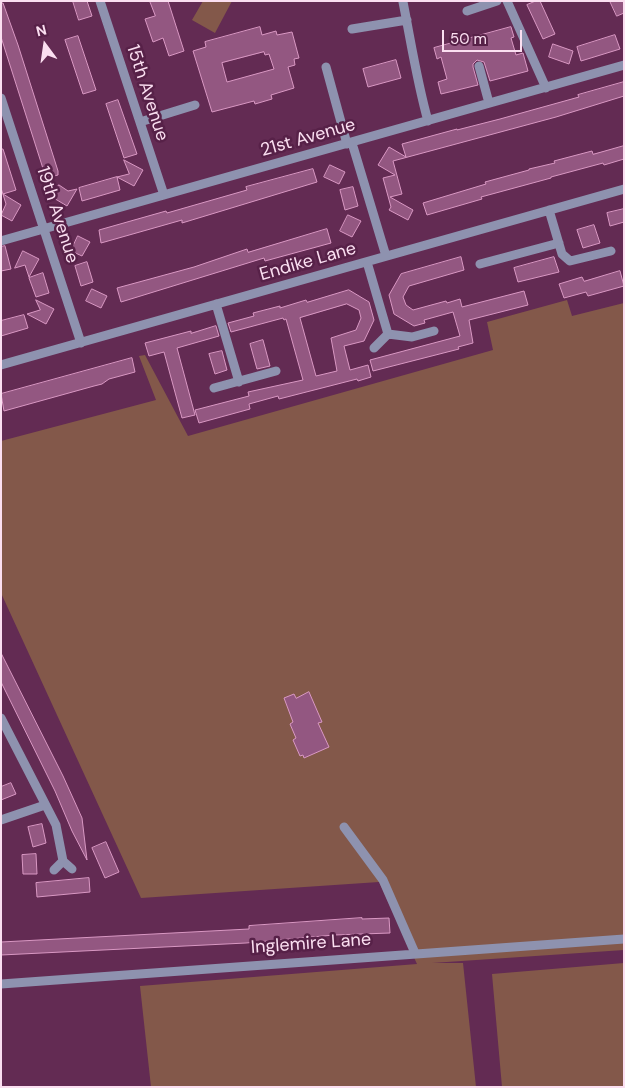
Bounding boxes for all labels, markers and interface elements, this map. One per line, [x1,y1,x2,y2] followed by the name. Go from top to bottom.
[20,20,70,70] north arrow
[34,20,49,40] text: N
[445,20,525,52] scale bar
[450,29,487,49] text: 50 m
[121,42,173,144] street label: 15th Avenue
[258,114,358,162] street label: 21st Avenue
[31,164,83,266] street label: 19th Avenue
[257,238,359,286] street label: Endike Lane
[250,929,372,959] street label: Inglemire Lane

